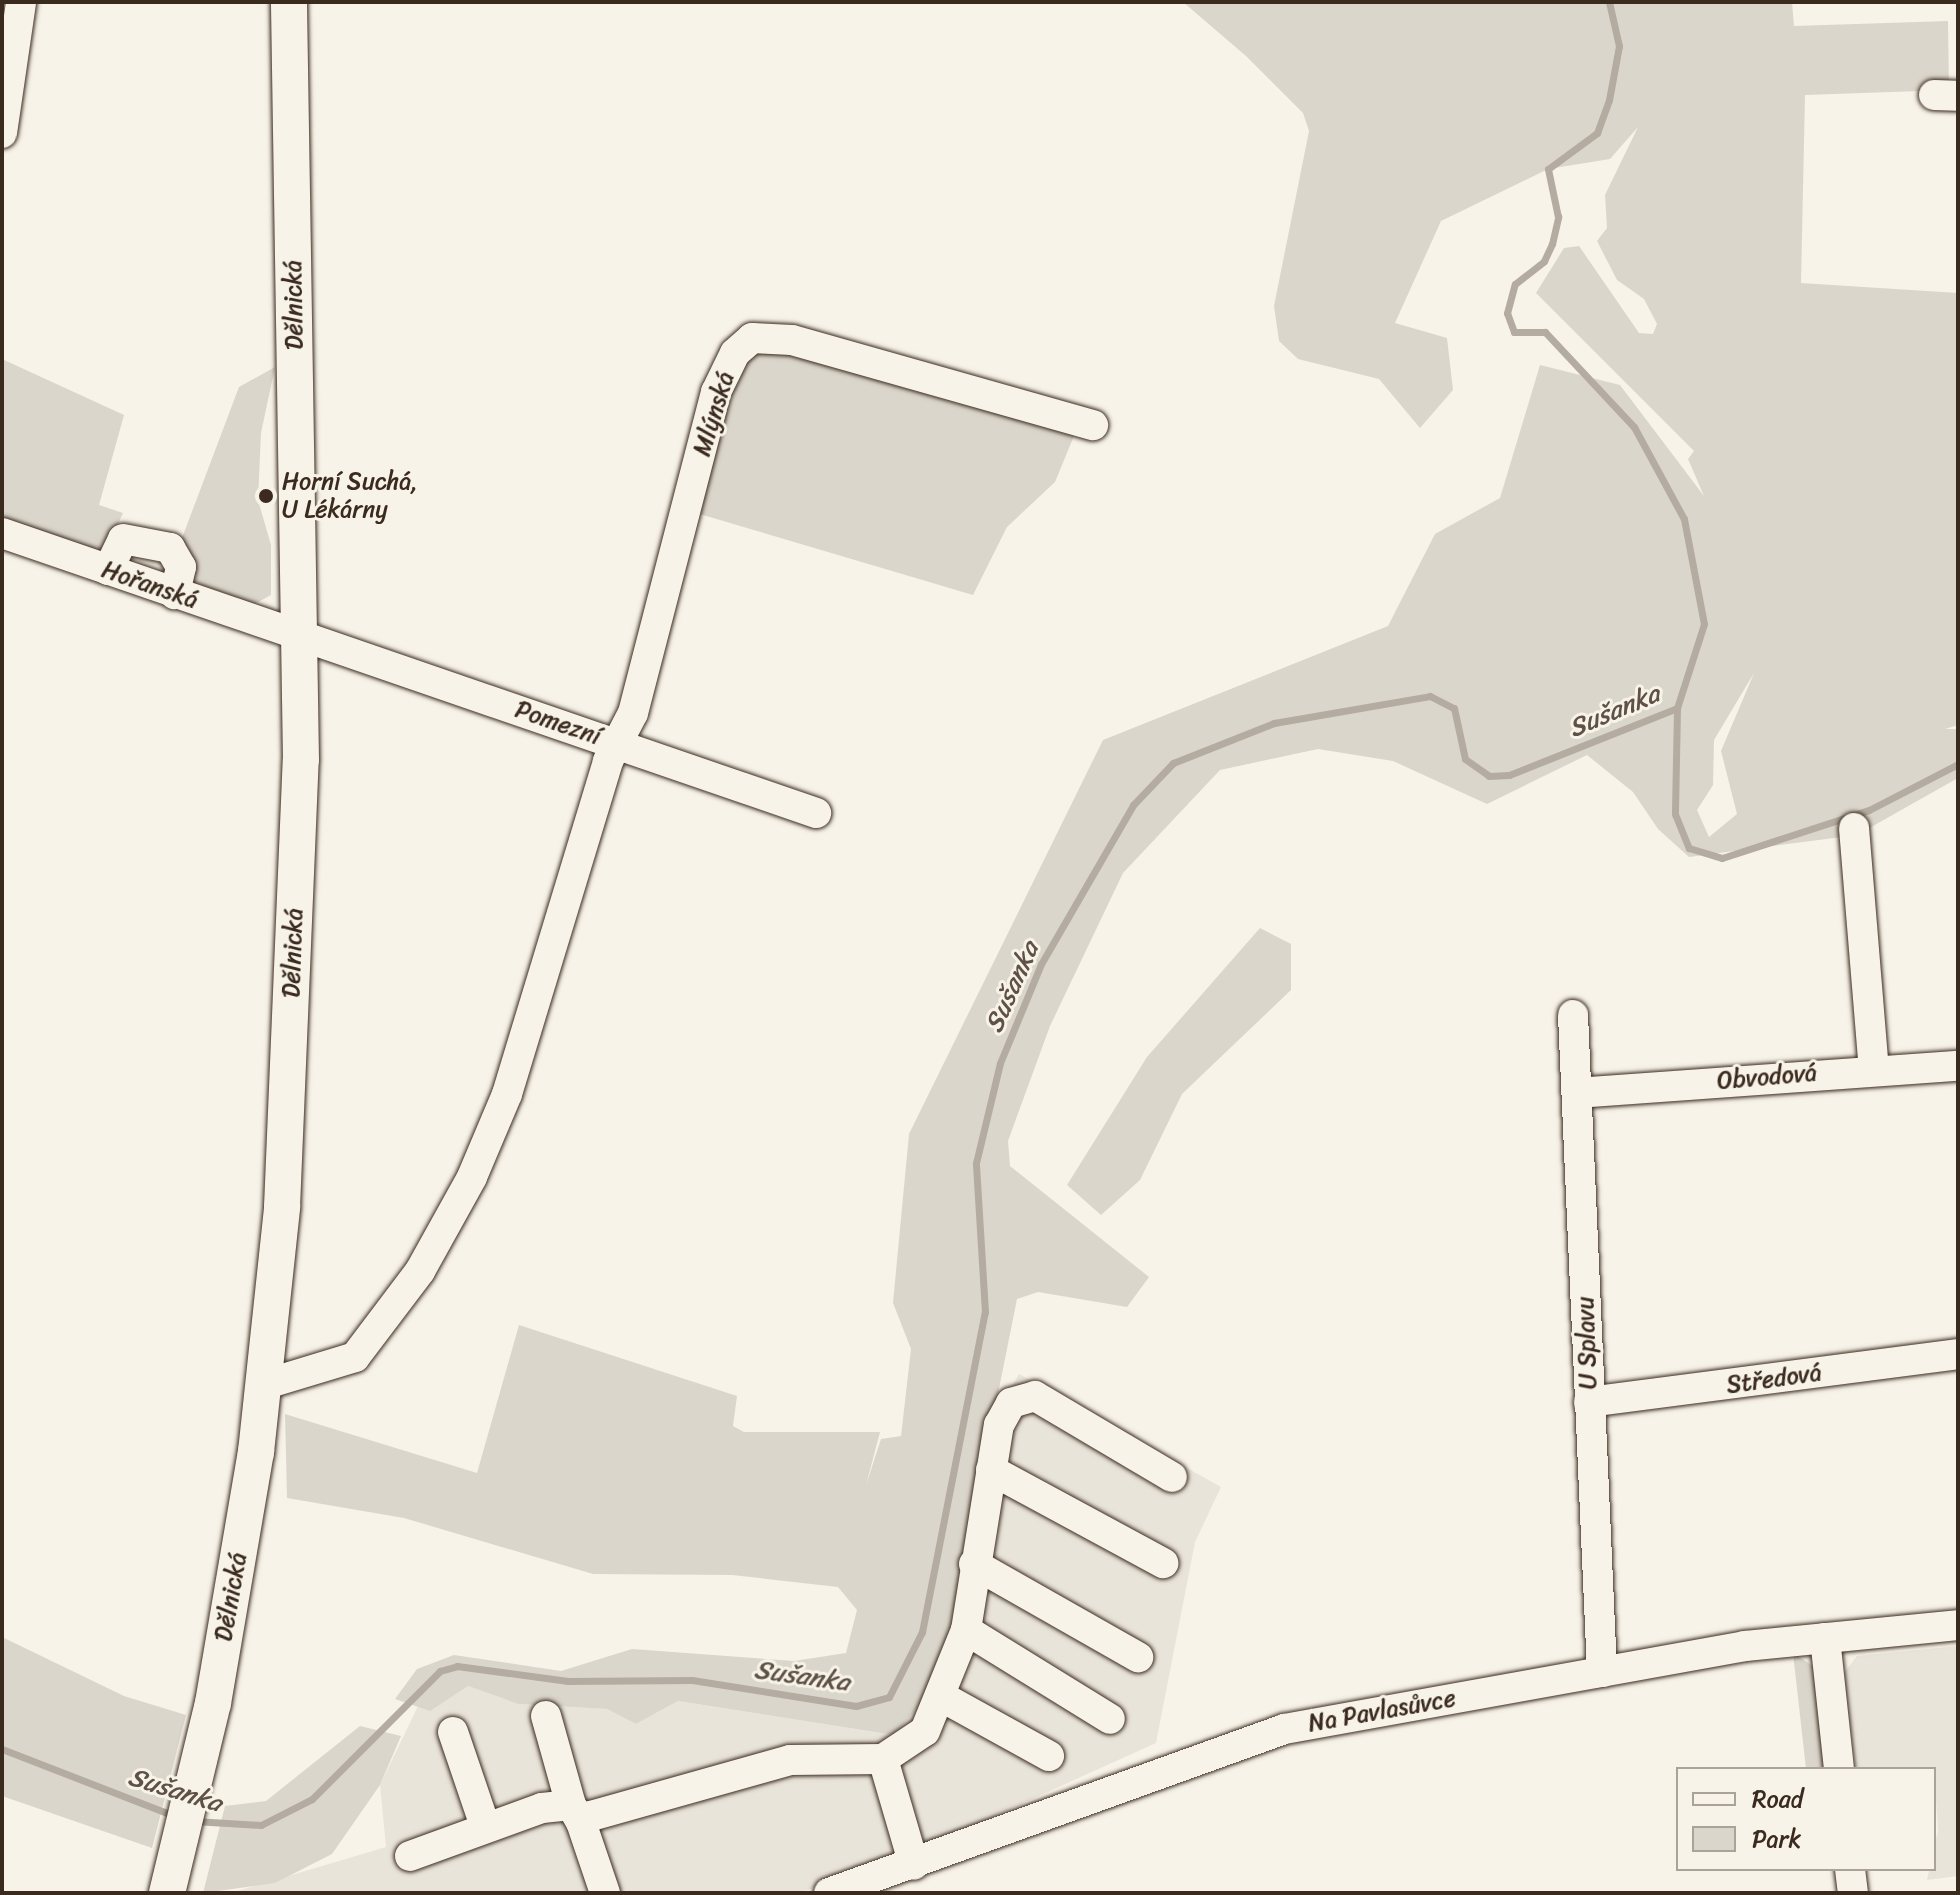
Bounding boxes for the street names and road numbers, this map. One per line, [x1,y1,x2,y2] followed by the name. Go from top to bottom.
[279,260,309,350] street label: Dělnická
[688,368,740,460] street label: Mlýnská
[98,555,202,615] street label: Hořanská
[511,695,605,751] street label: Pomezní
[277,908,309,998] street label: Dělnická
[1716,1058,1818,1096] street label: Obvodová
[1571,1296,1603,1390] street label: U Splavu
[1725,1358,1823,1400] street label: Středová
[209,1550,253,1644] street label: Dělnická
[1306,1684,1458,1738] street label: Na Pavlasůvce

